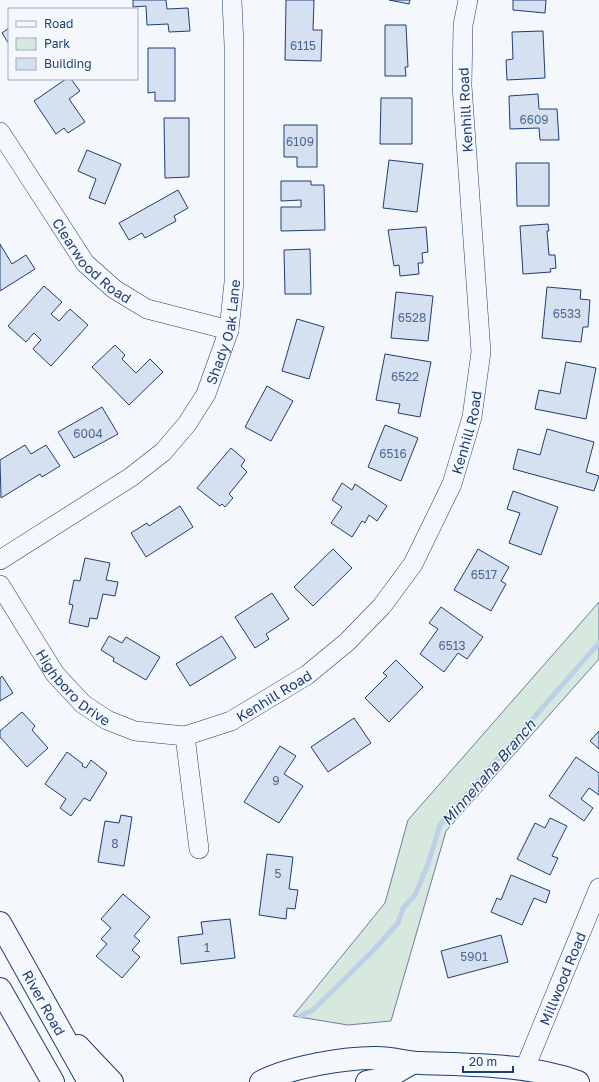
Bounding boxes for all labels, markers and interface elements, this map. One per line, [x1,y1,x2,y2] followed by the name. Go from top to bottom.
[8,8,138,80] legend
[44,16,73,31] text: Road
[44,36,70,51] text: Park
[290,38,316,53] house number: 6115
[44,56,92,71] text: Building
[454,67,476,153] street label: Kenhill Road
[519,112,549,127] house number: 6609
[286,134,314,149] house number: 6109
[49,215,135,306] street label: Clearwood Road
[202,278,243,387] street label: Shady Oak Lane
[553,306,581,321] house number: 6533
[398,310,426,325] house number: 6528
[391,369,419,384] house number: 6522
[447,390,484,476] street label: Kenhill Road
[73,426,103,441] house number: 6004
[379,446,407,461] house number: 6516
[471,567,497,582] house number: 6517
[438,638,466,653] house number: 6513
[33,646,114,729] street label: Highboro Drive
[233,666,314,725] street label: Kenhill Road
[437,715,539,828] water label: Minnehaha Branch
[272,773,280,788] house number: 9
[111,836,119,851] house number: 8
[275,866,282,881] house number: 5
[535,929,589,1027] street label: Millwood Road
[204,940,210,955] house number: 1
[460,949,488,964] house number: 5901
[19,967,70,1038] street label: River Road
[463,1048,513,1074] scale bar
[469,1054,497,1069] text: 20 m

